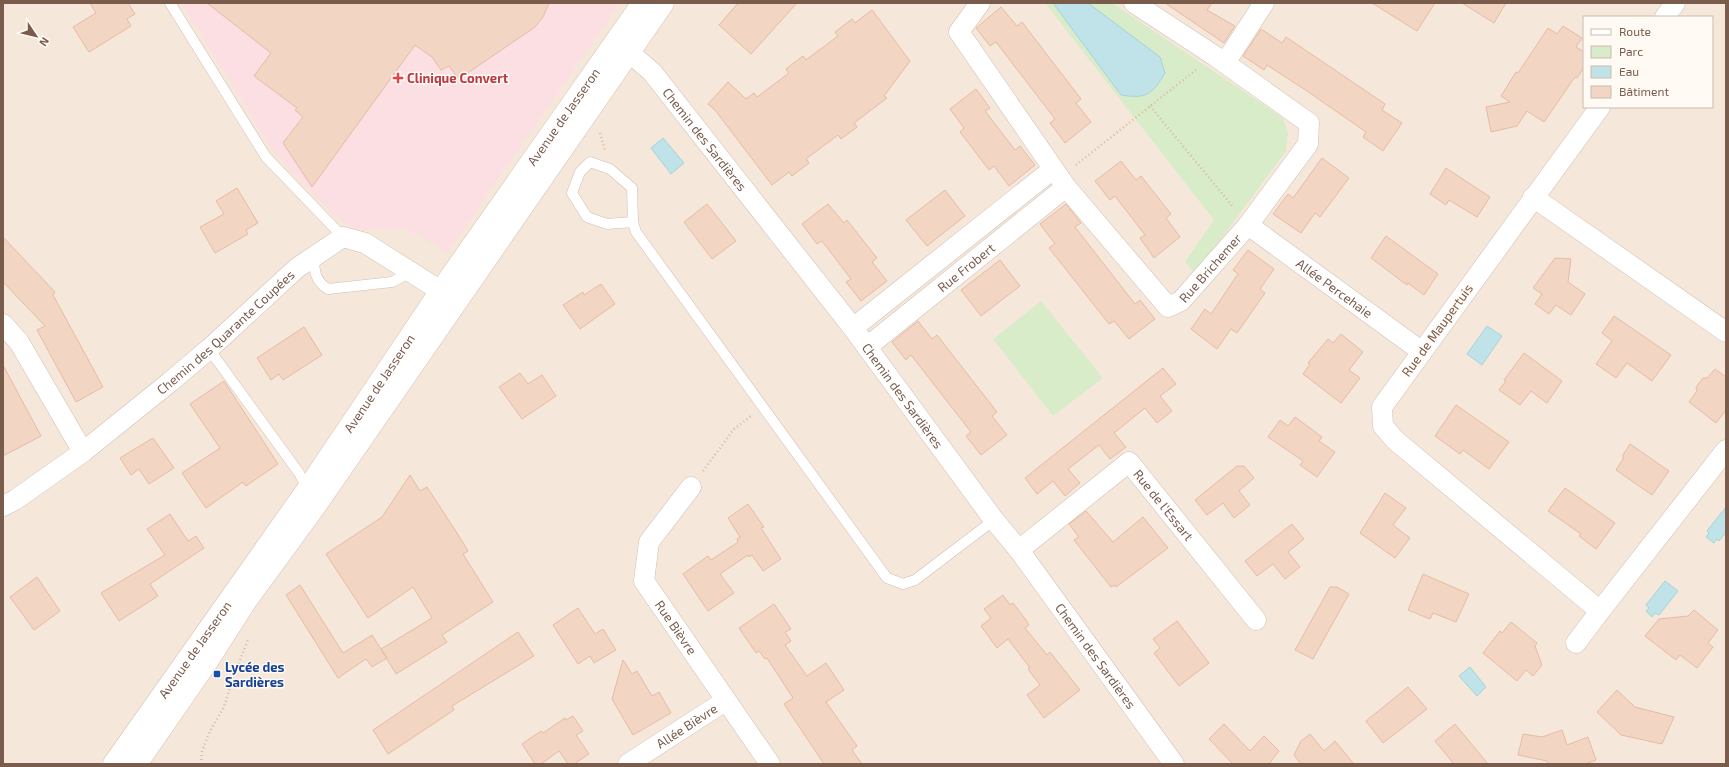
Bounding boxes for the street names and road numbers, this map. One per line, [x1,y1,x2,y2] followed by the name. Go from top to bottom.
[524,65,603,168] street label: Avenue de Jasseron
[659,84,750,194] street label: Chemin des Sardières
[1176,230,1245,306] street label: Rue Brichemer
[934,239,998,295] street label: Rue Frobert
[1293,255,1376,321] street label: Allée Percehaie
[153,266,298,398] street label: Chemin des Quarante Coupées
[1398,281,1476,379] street label: Rue de Maupertuis
[340,331,418,436] street label: Avenue de Jasseron
[859,340,947,452] street label: Chemin des Sardières
[1130,466,1197,544] street label: Rue de l'Essart
[652,597,700,658] street label: Rue Bièvre
[155,598,234,701] street label: Avenue de Jasseron
[1052,600,1139,712] street label: Chemin des Sardières
[653,700,720,752] street label: Allée Bièvre

